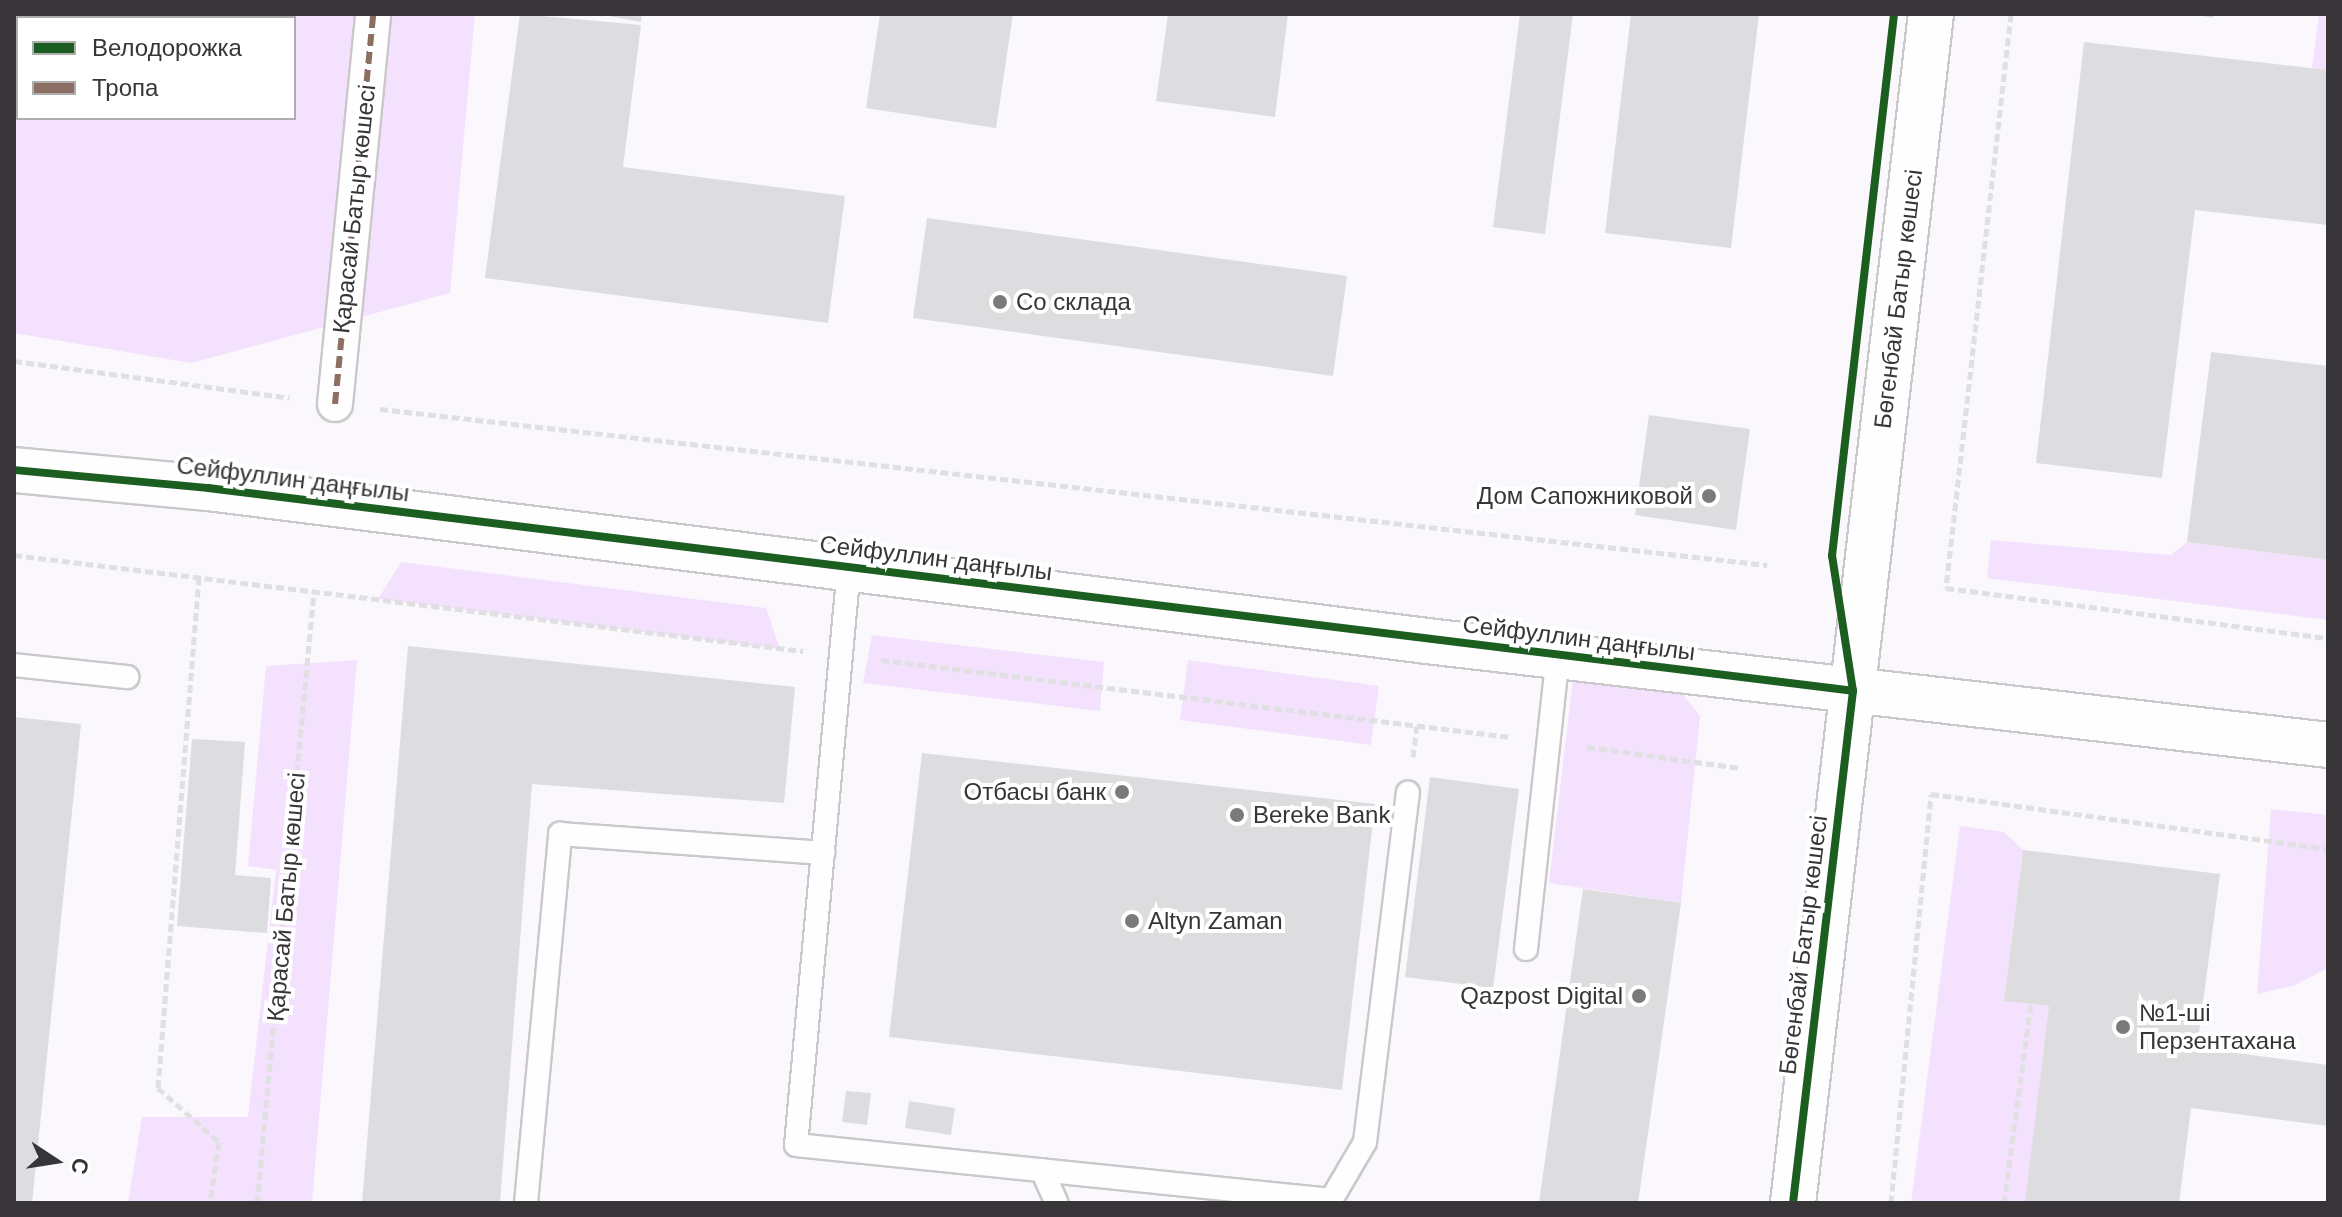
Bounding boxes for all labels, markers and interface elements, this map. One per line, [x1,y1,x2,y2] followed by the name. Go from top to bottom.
[16,16,296,120] legend
[92,34,242,61] text: Велодорожка
[92,74,158,101] text: Тропа
[327,83,381,335] street label: Қарасай Батыр көшесі
[1868,168,1928,430] street label: Бөгенбай Батыр көшесі
[1016,288,1131,316] place label: Со склада
[991,293,1009,311] marker: Со склада
[175,450,411,508] street label: Сейфуллин даңғылы
[1477,482,1693,510] place label: Дом Сапожниковой
[1700,487,1718,505] marker: Дом Сапожниковой
[818,529,1054,587] street label: Сейфуллин даңғылы
[1461,609,1697,667] street label: Сейфуллин даңғылы
[261,771,311,1023] street label: Қарасай Батыр көшесі
[964,778,1106,806] place label: Отбасы банк
[1113,783,1131,801] marker: Отбасы банк
[1253,801,1390,829] place label: Bereke Bank
[1228,806,1246,824] marker: Bereke Bank
[1773,814,1833,1076] street label: Бөгенбай Батыр көшесі
[1148,907,1283,935] place label: Altyn Zaman
[1123,912,1141,930] marker: Altyn Zaman
[1460,982,1623,1010] place label: Qazpost Digital
[1630,987,1648,1005] marker: Qazpost Digital
[2139,999,2296,1055] place label: №1-ші Перзентахана
[2114,1018,2132,1036] marker: №1-ші Перзентахана
[16,1121,96,1201] north arrow
[66,1156,94,1176] text: С

